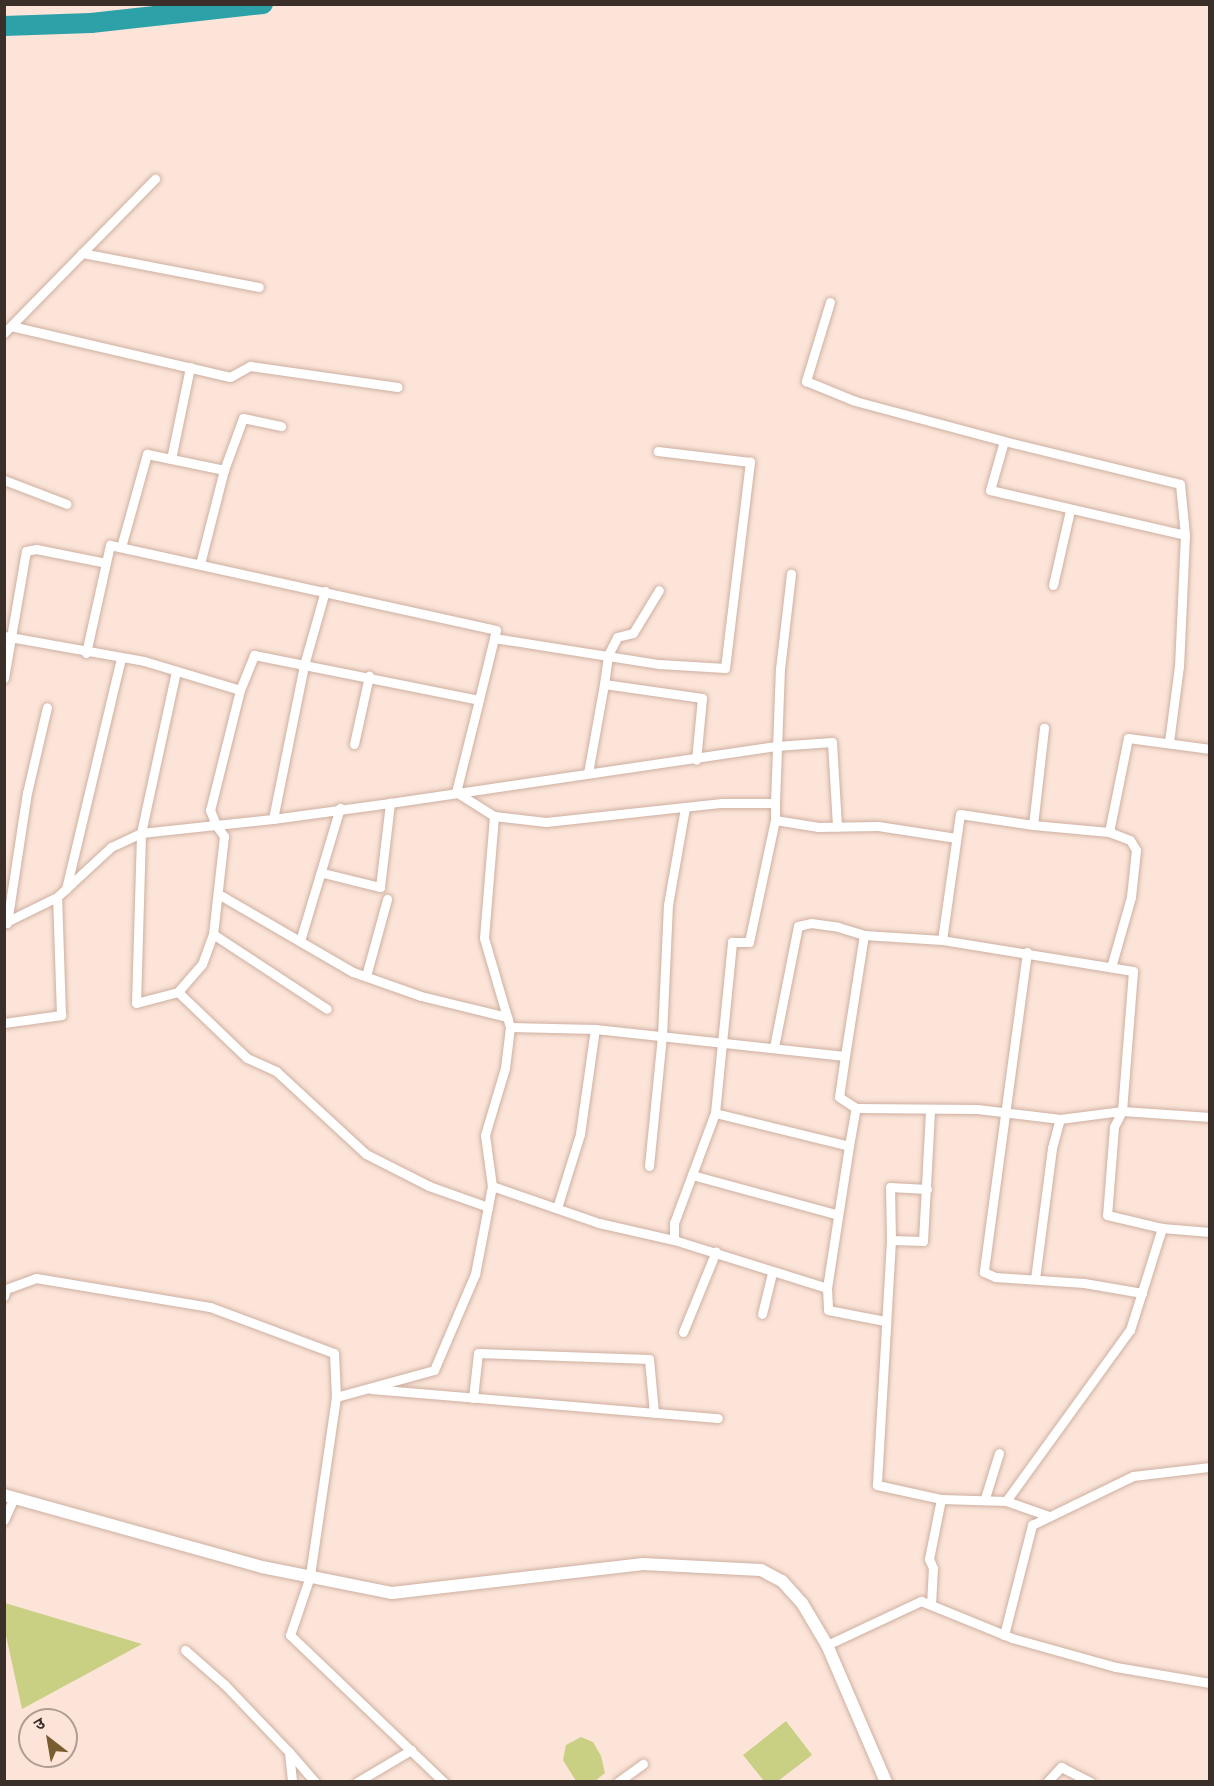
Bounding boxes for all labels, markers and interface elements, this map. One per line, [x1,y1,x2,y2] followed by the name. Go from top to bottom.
[18,1708,78,1768] north arrow
[31,1713,48,1734] text: उ

